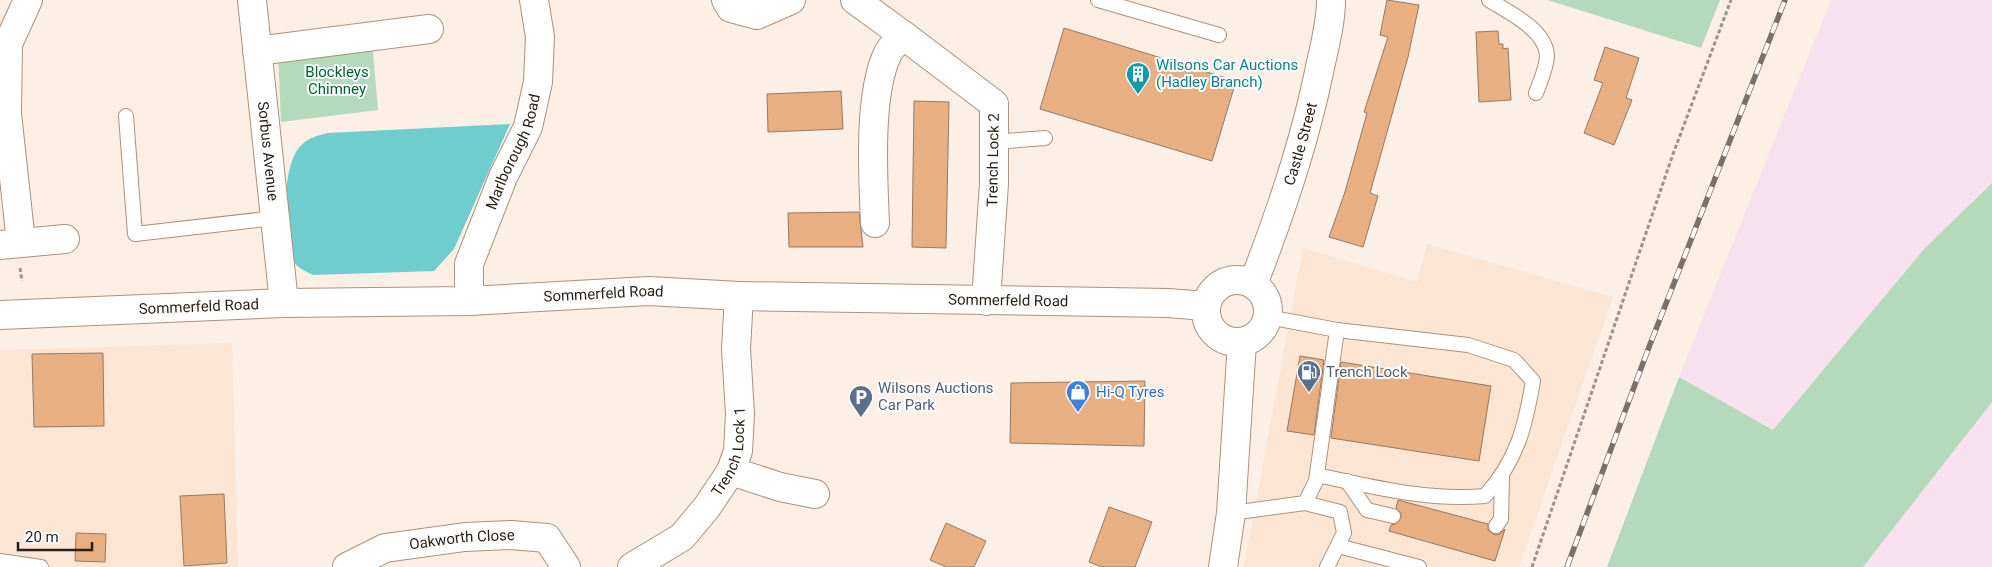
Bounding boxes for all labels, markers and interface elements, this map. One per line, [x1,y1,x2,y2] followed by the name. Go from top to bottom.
[1156,56,1298,91] place label: Wilsons Car Auctions (Hadley Branch)
[1125,61,1151,95] building icon: Wilsons Car Auctions (Hadley Branch)
[305,63,369,98] park label: Blockleys Chimney
[482,92,544,212] street label: Marlborough Road
[254,101,282,202] street label: Sorbus Avenue
[1280,101,1321,188] street label: Castle Street
[983,113,1003,207] street label: Trench Lock 2
[543,282,664,306] street label: Sommerfeld Road
[948,290,1069,310] street label: Sommerfeld Road
[138,295,259,318] street label: Sommerfeld Road
[1296,359,1322,393] fuel station icon: Trench Lock
[1326,363,1408,381] place label: Trench Lock
[878,379,994,414] place label: Wilsons Auctions Car Park
[1065,379,1091,413] shop icon: Hi-Q Tyres
[1096,383,1164,401] place label: Hi-Q Tyres
[848,384,874,418] parking icon: Wilsons Auctions Car Park
[708,406,749,500] street label: Trench Lock 1
[18,520,91,552] scale bar
[408,526,515,554] street label: Oakworth Close
[25,528,59,546] text: 20 m

